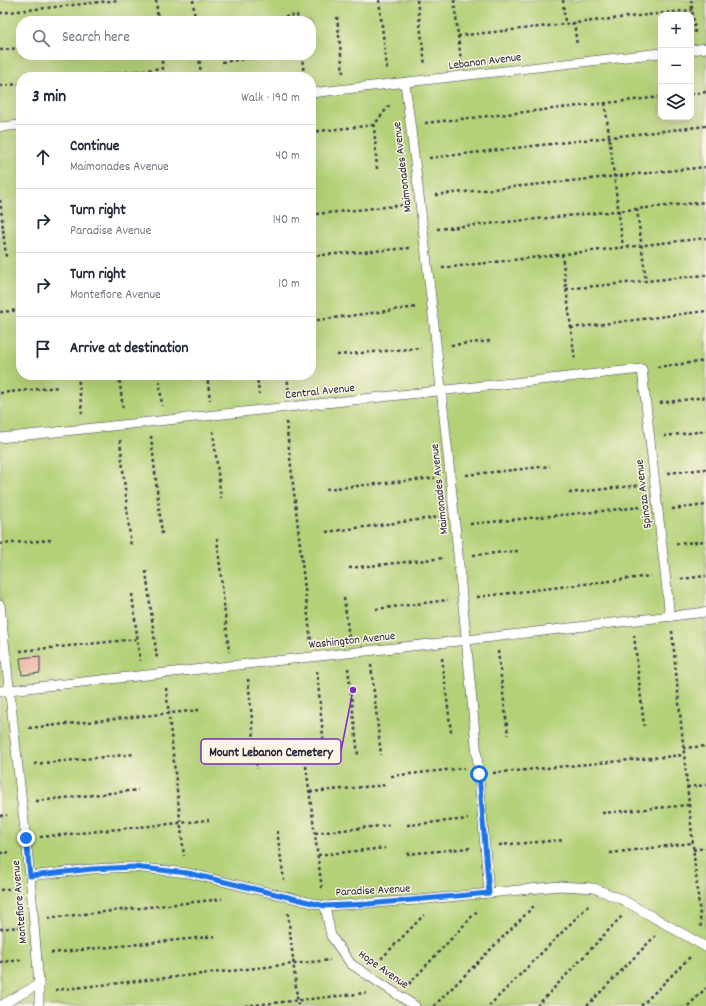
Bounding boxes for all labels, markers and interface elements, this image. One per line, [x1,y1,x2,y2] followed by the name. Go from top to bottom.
[658,12,694,120] map controls
[658,12,694,48] button: +
[16,16,316,60] search box
[30,27,52,49] icon: search
[62,27,130,49] text: Search here
[658,48,694,84] button: −
[448,49,522,75] street label: Lebanon Avenue
[658,84,694,120] button: layers
[32,86,66,110] text: 3 min
[241,89,300,108] text: Walk · 190 m
[389,121,417,213] street label: Maimonades Avenue
[70,136,119,158] text: Continue
[32,146,54,168] icon: ahead
[276,147,300,166] text: 40 m
[70,158,169,177] text: Maimonades Avenue
[70,200,126,222] text: Turn right
[32,210,54,232] icon: right
[273,211,300,230] text: 140 m
[70,222,151,241] text: Paradise Avenue
[70,264,126,286] text: Turn right
[32,274,54,296] icon: right
[278,275,300,294] text: 10 m
[70,286,161,305] text: Montefiore Avenue
[32,338,54,360] icon: arrive
[70,338,188,360] text: Arrive at destination
[284,380,356,404] street label: Central Avenue
[427,443,453,535] street label: Maimonades Avenue
[631,458,657,530] street label: Spinoza Avenue
[308,628,396,654] street label: Washington Avenue
[201,739,341,764] callout: Mount Lebanon Cemetery
[209,744,334,763] text: Mount Lebanon Cemetery
[470,765,488,783] route start
[17,829,35,847] route end
[8,860,32,944] street label: Montefiore Avenue
[335,881,411,901] street label: Paradise Avenue
[354,946,412,994] street label: Hope Avenue

